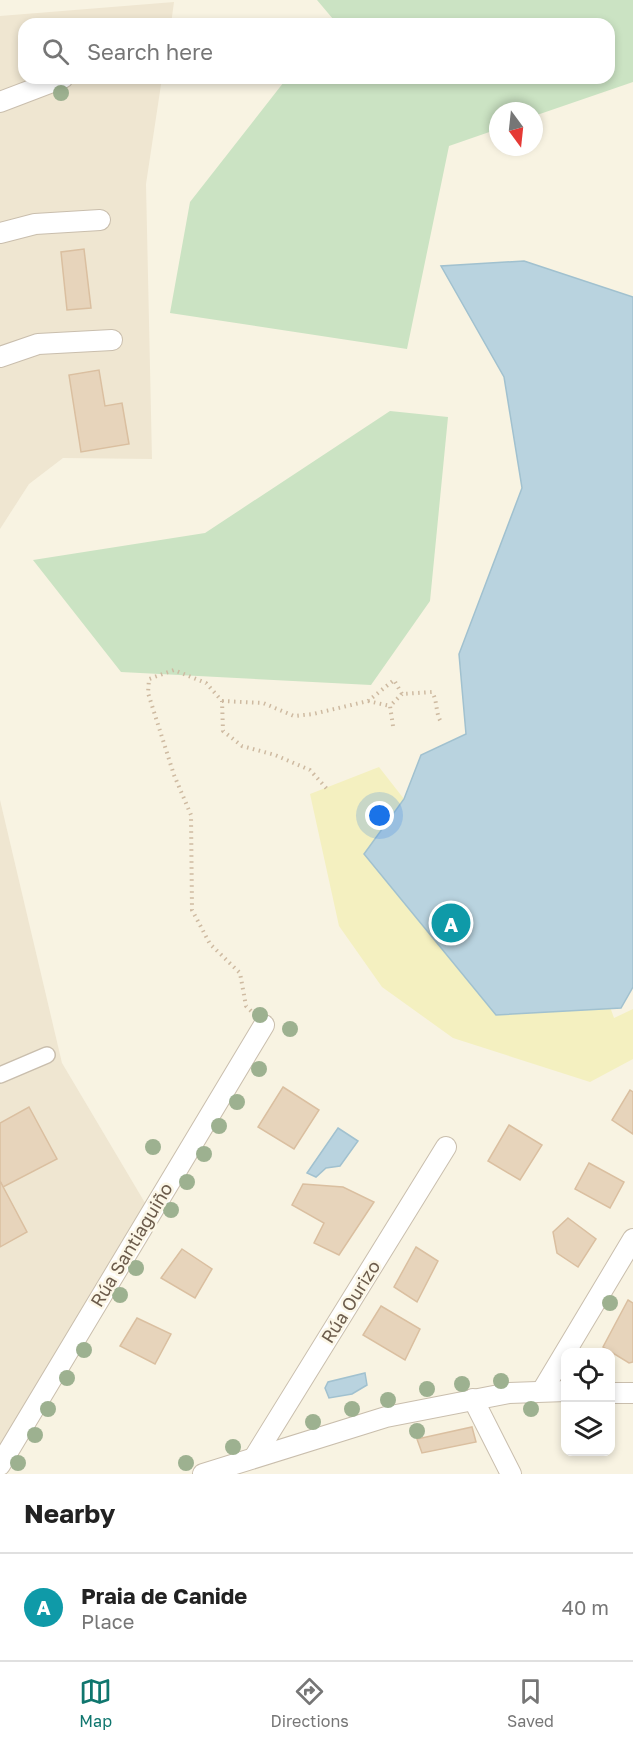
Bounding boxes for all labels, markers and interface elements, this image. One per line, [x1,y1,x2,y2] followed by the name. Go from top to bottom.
[18,18,615,84] search box
[39,35,72,68] icon: search
[87,38,213,65] text: Search here
[489,102,543,156] north arrow
[365,801,394,830] your location
[432,900,470,946] pin: A
[85,1178,177,1311] street label: Rúa Santiaguiño
[316,1256,384,1347] street label: Rúa Ourizo
[561,1348,615,1456] map controls
[561,1348,615,1402] button: locate
[561,1402,615,1456] button: layers
[24,1498,115,1529] text: Nearby
[81,1582,247,1609] text: Praia de Canide
[36,1595,51,1619] text: A
[562,1595,609,1619] text: 40 m
[81,1609,134,1633] text: Place
[79,1675,112,1731] tab: Map
[271,1675,349,1731] tab: Directions
[507,1675,554,1731] tab: Saved

